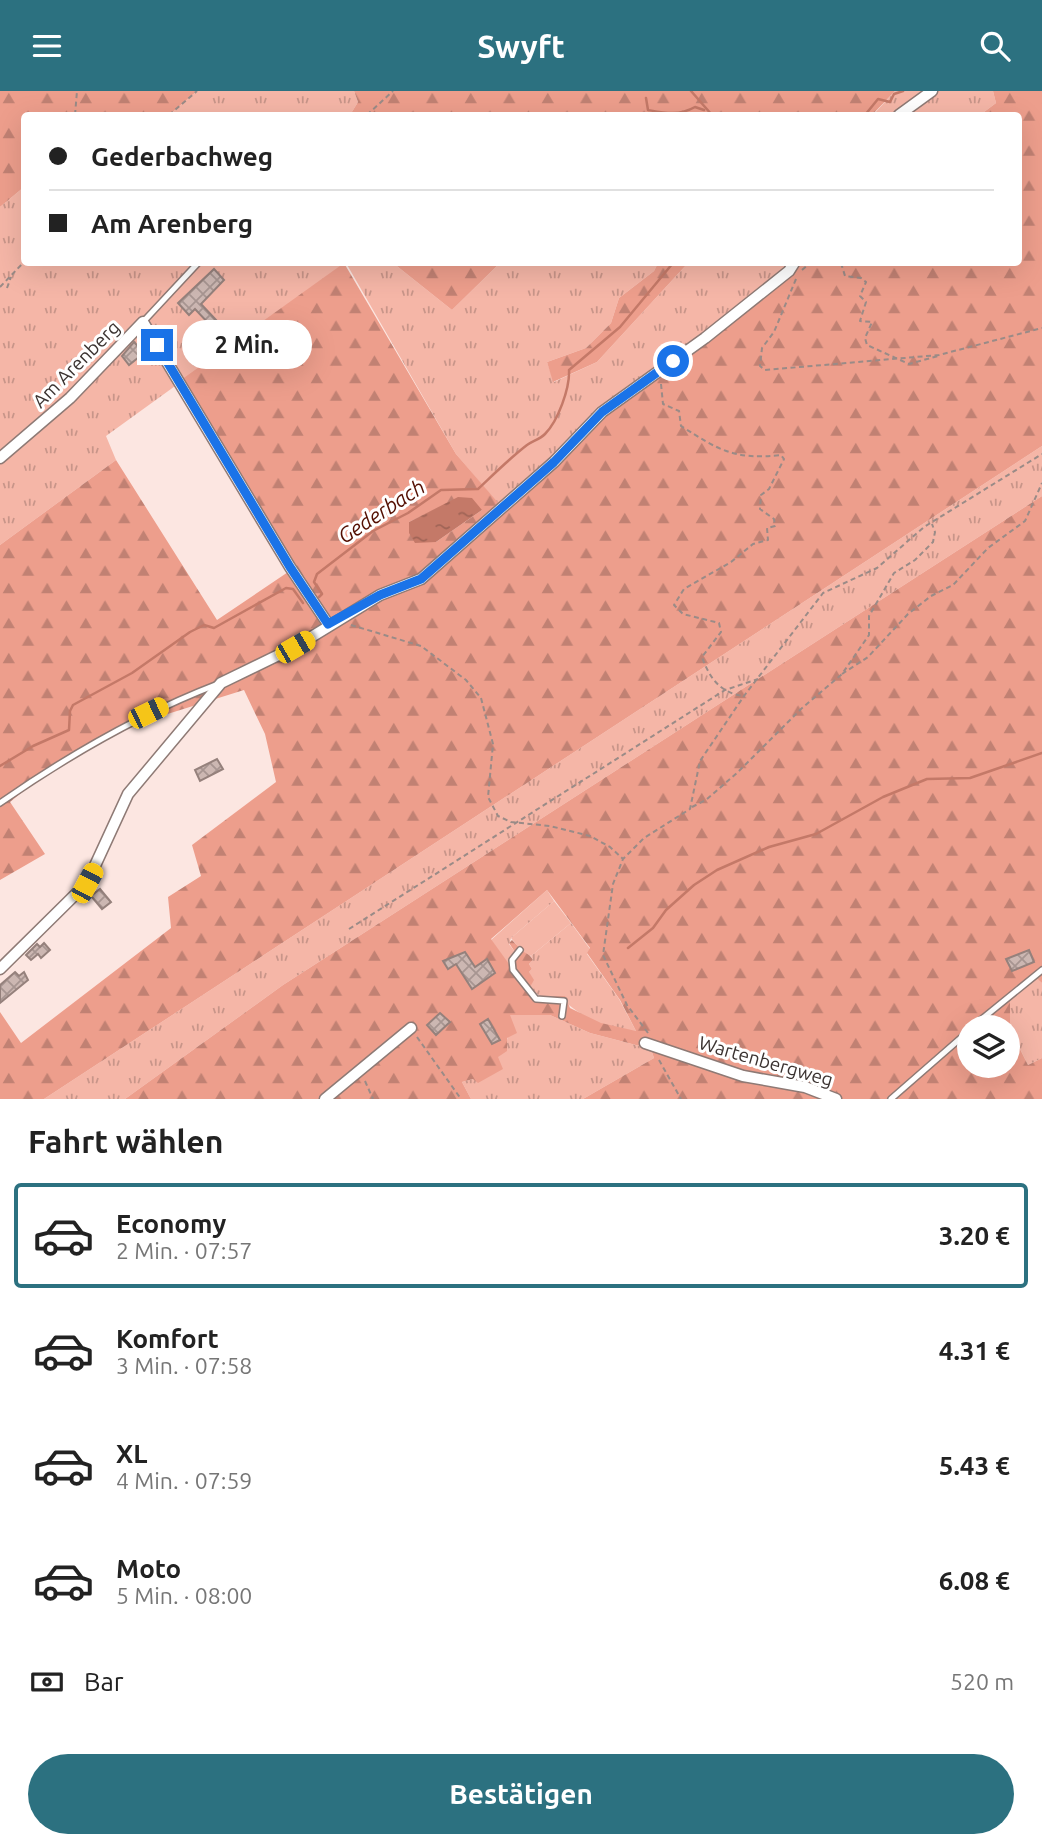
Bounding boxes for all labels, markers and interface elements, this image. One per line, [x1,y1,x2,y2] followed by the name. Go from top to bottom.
[28,27,66,65] icon: menu
[976,27,1014,65] icon: search
[477,28,565,64] text: Swyft
[91,142,273,171] text: Gederbachweg
[91,209,253,238] text: Am Arenberg
[28,316,124,412] street label: Am Arenberg
[182,321,311,369] callout: 2 Min.
[141,329,173,361] route end
[215,332,279,357] text: 2 Min.
[657,345,689,377] route start
[333,474,429,548] water label: Gederbach
[272,627,319,667] car
[125,694,172,732] car
[68,860,107,906] car
[957,1015,1020,1078] map controls
[957,1015,1020,1078] button: layers
[696,1031,836,1091] street label: Wartenbergweg
[28,1123,223,1159] text: Fahrt wählen
[32,1204,95,1267] icon: car
[116,1209,226,1238] text: Economy
[939,1221,1010,1250] text: 3.20 €
[116,1238,252,1263] text: 2 Min. · 07:57
[32,1319,95,1382] icon: car
[116,1324,219,1353] text: Komfort
[939,1336,1010,1365] text: 4.31 €
[116,1353,252,1378] text: 3 Min. · 07:58
[32,1434,95,1497] icon: car
[116,1439,147,1468] text: XL
[939,1451,1010,1480] text: 5.43 €
[116,1468,252,1493] text: 4 Min. · 07:59
[32,1549,95,1612] icon: car
[116,1554,181,1583] text: Moto
[939,1566,1010,1595] text: 6.08 €
[116,1583,252,1608] text: 5 Min. · 08:00
[28,1663,66,1701] icon: cash
[84,1667,124,1696] text: Bar
[950,1669,1014,1694] text: 520 m
[28,1754,1014,1834] button: Bestätigen

